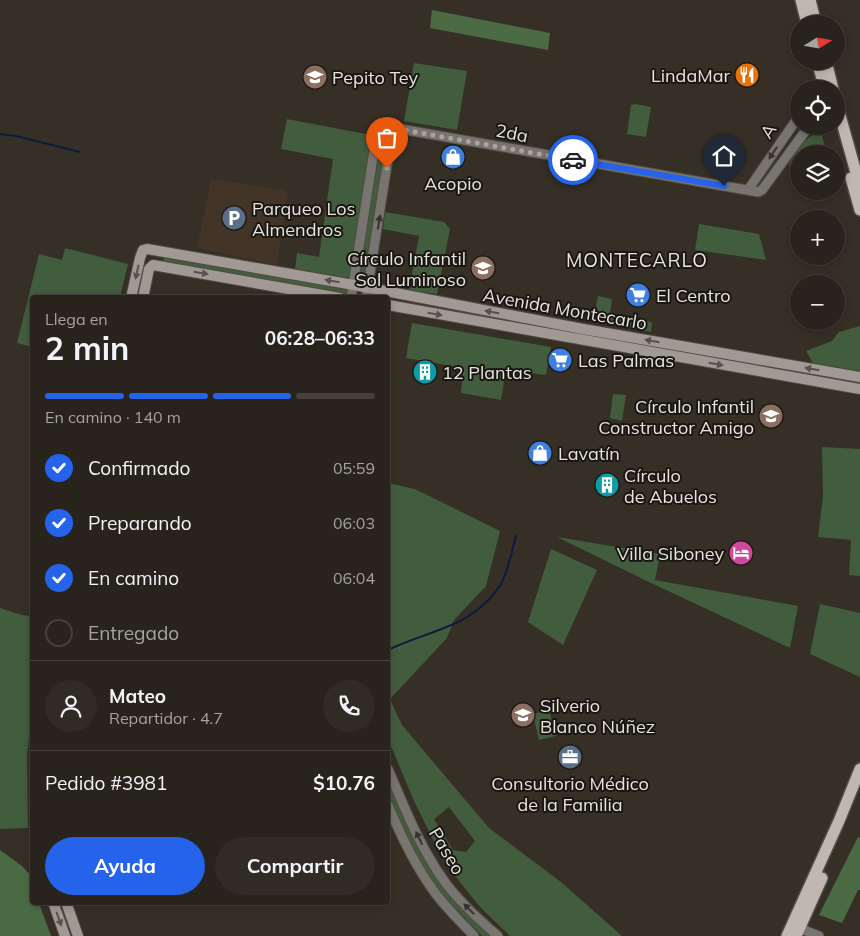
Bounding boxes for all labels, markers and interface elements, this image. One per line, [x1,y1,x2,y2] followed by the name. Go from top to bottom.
[790,15,845,70] north arrow
[790,15,845,330] map controls
[734,62,760,88] restaurant icon: LindaMar
[302,64,328,90] school or university icon: Pepito Tey
[651,64,730,87] place label: LindaMar
[332,66,419,89] place label: Pepito Tey
[790,80,845,135] button: locate
[366,117,408,168] pin
[494,119,530,147] street label: 2da
[755,119,781,143] street label: A
[373,124,401,152] icon: bag
[548,135,598,185] courier
[703,135,745,186] pin
[710,142,738,170] icon: home
[440,144,466,170] shop icon: Acopio
[790,145,845,200] button: layers
[559,146,587,174] icon: car
[768,146,778,160] one-way arrow
[424,172,482,195] place label: Acopio
[252,197,355,241] place label: Parqueo Los Almendros
[221,205,247,231] parking icon: Parqueo Los Almendros
[790,210,845,265] button: +
[375,214,383,230] one-way arrow
[347,247,466,291] place label: Círculo Infantil Sol Luminoso
[566,248,708,272] district label: MONTECARLO
[470,255,496,281] school or university icon: Círculo Infantil Sol Luminoso
[133,264,141,279] one-way arrow
[193,270,209,278] one-way arrow
[790,275,845,330] button: −
[324,277,340,285] one-way arrow
[625,282,651,308] supermarket icon: El Centro
[481,283,649,335] street label: Avenida Montecarlo
[656,284,731,307] place label: El Centro
[484,308,500,316] one-way arrow
[45,309,108,329] text: Llega en
[428,310,444,318] one-way arrow
[265,326,375,350] text: 06:28–06:33
[45,328,129,368] text: 2 min
[644,337,660,345] one-way arrow
[547,347,573,373] supermarket icon: Las Palmas
[578,349,674,372] place label: Las Palmas
[412,359,438,385] building icon: 12 Plantas
[442,361,532,384] place label: 12 Plantas
[708,361,724,369] one-way arrow
[804,364,820,372] one-way arrow
[598,395,754,439] place label: Círculo Infantil Constructor Amigo
[758,403,784,429] school or university icon: Círculo Infantil Constructor Amigo
[45,407,181,427] text: En camino · 140 m
[527,440,553,466] shop icon: Lavatín
[558,442,620,465] place label: Lavatín
[45,454,73,482] icon: check
[88,456,190,480] text: Confirmado
[333,458,375,478] text: 05:59
[624,464,717,508] place label: Círculo de Abuelos
[594,472,620,498] building icon: Círculo de Abuelos
[45,509,73,537] icon: check
[88,511,192,535] text: Preparando
[333,513,375,533] text: 06:03
[728,540,754,566] hotel icon: Villa Siboney
[617,542,724,565] place label: Villa Siboney
[45,564,73,592] icon: check
[88,566,179,590] text: En camino
[333,568,375,588] text: 06:04
[88,621,179,645] text: Entregado
[45,680,97,732] button: person
[323,680,375,732] button: phone
[109,684,166,708] text: Mateo
[540,694,655,738] place label: Silverio Blanco Núñez
[510,702,536,728] school or university icon: Silverio Blanco Núñez
[109,708,223,728] text: Repartidor · 4.7
[557,744,583,770] office icon: Consultorio Médico de la Familia
[45,771,167,795] text: Pedido #3981
[313,771,375,795] text: $10.76
[491,772,649,816] place label: Consultorio Médico de la Familia
[424,823,470,879] street label: Paseo
[415,831,423,845] one-way arrow
[45,837,205,895] button: Ayuda
[215,837,375,895] button: Compartir
[463,903,475,915] one-way arrow
[55,912,63,927] one-way arrow

